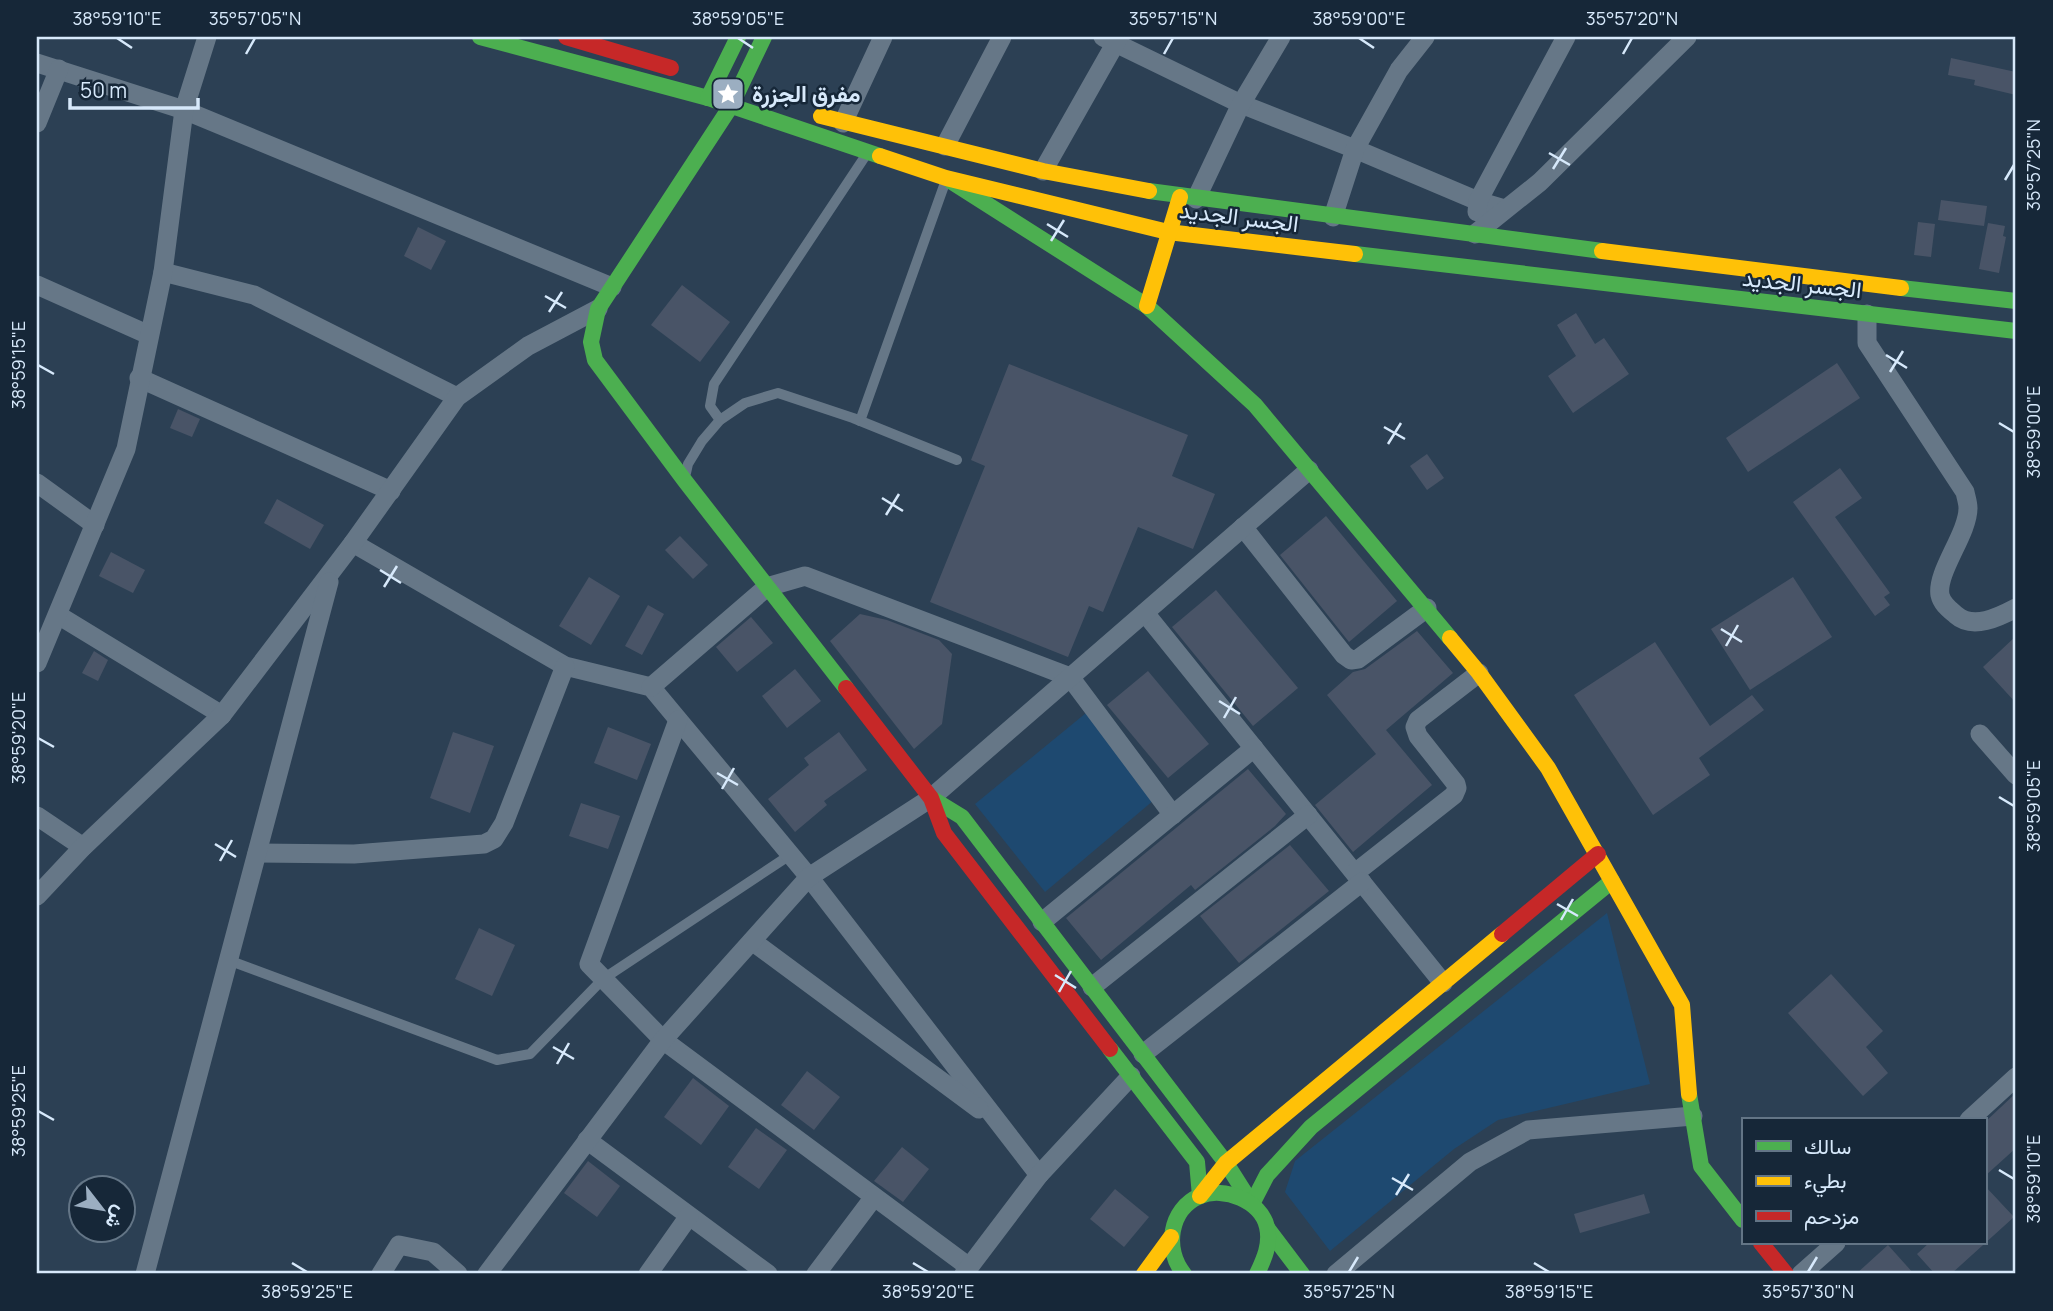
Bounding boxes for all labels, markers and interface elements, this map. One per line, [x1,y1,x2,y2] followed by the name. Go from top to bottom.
[72,6,162,30] text: 38°59'10"E
[209,6,301,30] text: 35°57'05"N
[692,6,784,30] text: 38°59'05"E
[1129,6,1217,30] text: 35°57'15"N
[1312,6,1406,30] text: 38°59'00"E
[1586,6,1678,30] text: 35°57'20"N
[70,66,198,110] scale bar
[709,75,747,113] place icon: مفرق الجزرة
[80,76,127,104] text: 50 m
[752,77,860,109] place label: مفرق الجزرة
[2021,119,2045,211] text: 35°57'25"N
[1178,193,1301,239] street label: الجسر الجديد
[1741,261,1863,305] street label: الجسر الجديد
[6,321,30,409] text: 38°59'15"E
[2021,385,2045,479] text: 38°59'00"E
[6,692,30,784] text: 38°59'20"E
[2021,760,2045,852] text: 38°59'05"E
[6,1065,30,1157] text: 38°59'25"E
[1742,1118,1986,1244] legend
[1804,1132,1851,1160] text: سالك
[2021,1134,2045,1224] text: 38°59'10"E
[1804,1166,1847,1198] text: بطيء
[66,1174,136,1244] north arrow
[99,1201,134,1234] text: ش
[1804,1202,1859,1231] text: مزدحم
[261,1279,353,1303] text: 38°59'25"E
[882,1279,974,1303] text: 38°59'20"E
[1303,1279,1395,1303] text: 35°57'25"N
[1505,1279,1593,1303] text: 38°59'15"E
[1762,1279,1854,1303] text: 35°57'30"N

